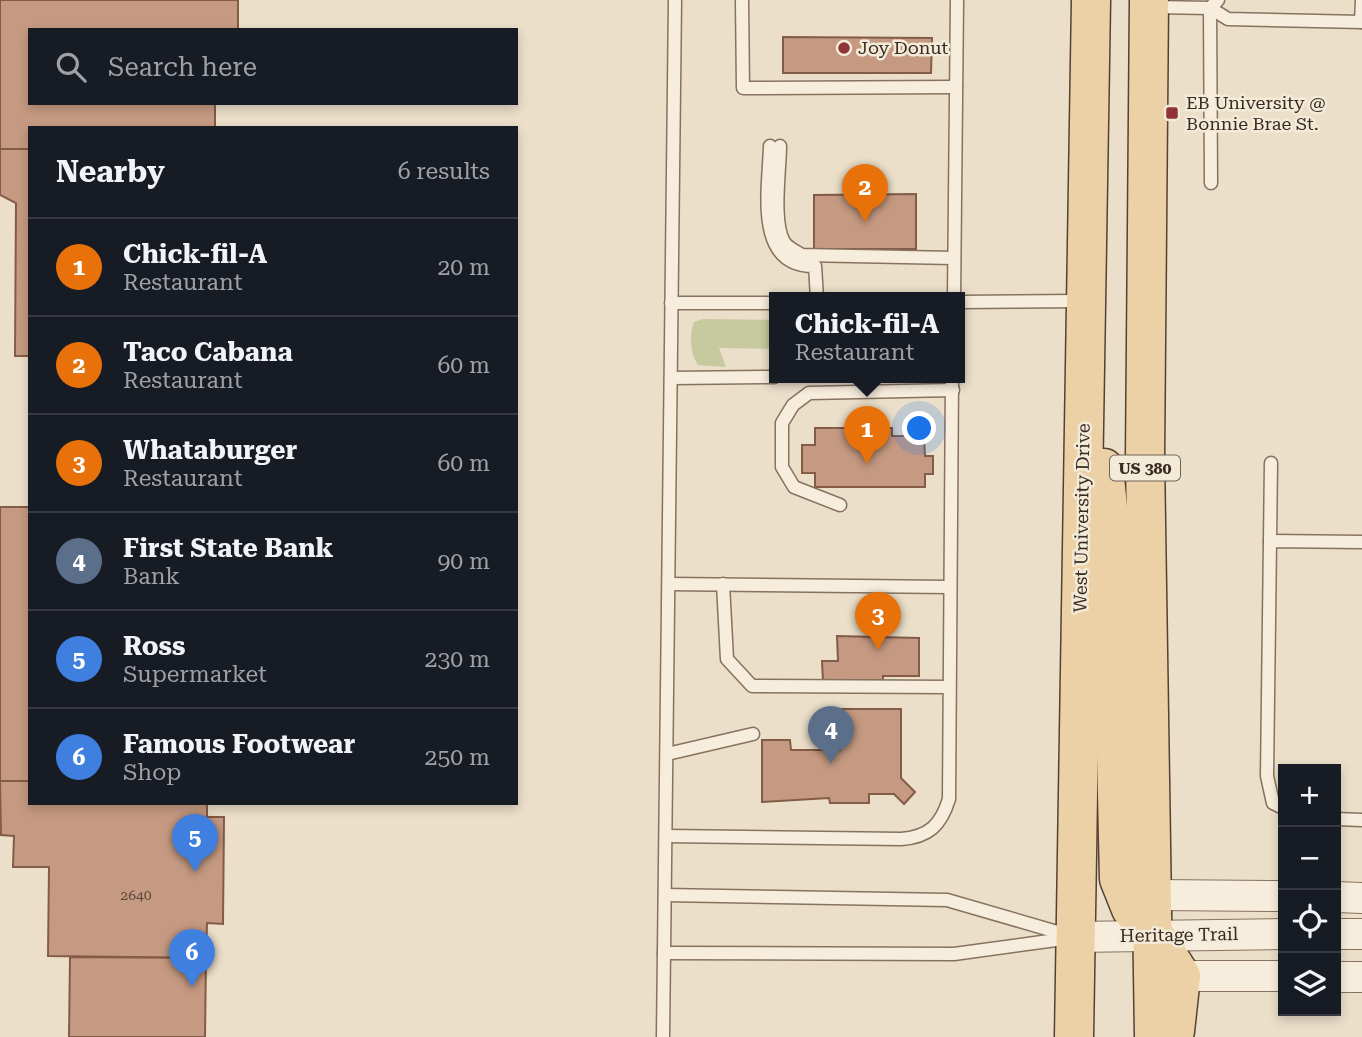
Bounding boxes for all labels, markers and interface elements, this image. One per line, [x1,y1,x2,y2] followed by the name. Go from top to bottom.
[28,28,518,105] search box
[858,37,949,58] place label: Joy Donut
[836,40,852,56] marker: Joy Donut
[52,48,90,86] icon: search
[108,52,257,82] text: Search here
[1186,92,1326,134] place label: EB University @ Bonnie Brae St.
[1164,105,1180,121] marker: EB University @ Bonnie Brae St.
[56,154,165,189] text: Nearby
[398,158,490,185] text: 6 results
[842,164,888,222] pin: 2
[123,239,267,269] text: Chick-fil-A
[73,254,85,281] text: 1
[437,254,490,281] text: 20 m
[123,269,242,296] text: Restaurant
[769,292,965,383] popup
[795,309,939,339] text: Chick-fil-A
[123,337,293,367] text: Taco Cabana
[795,339,914,366] text: Restaurant
[73,352,85,379] text: 2
[437,352,490,379] text: 60 m
[123,367,242,394] text: Restaurant
[844,406,890,464] pin: 1
[902,411,936,445] your location
[1069,423,1094,613] street label: West University Drive
[123,435,297,465] text: Whataburger
[73,450,85,477] text: 3
[437,450,490,477] text: 60 m
[1110,456,1180,481] road number: US 380
[123,465,242,492] text: Restaurant
[123,533,334,563] text: First State Bank
[73,548,85,575] text: 4
[437,548,490,575] text: 90 m
[123,563,180,590] text: Bank
[855,592,901,650] pin: 3
[123,631,185,661] text: Ross
[73,646,85,673] text: 5
[425,646,490,673] text: 230 m
[123,661,267,688] text: Supermarket
[808,706,854,764] pin: 4
[123,729,355,759] text: Famous Footwear
[73,744,85,771] text: 6
[425,744,490,771] text: 250 m
[123,759,181,786] text: Shop
[1278,764,1341,1016] map controls
[1278,764,1341,827] button: +
[172,814,218,872] pin: 5
[1278,827,1341,890] button: −
[120,887,152,903] house number: 2640
[1278,890,1341,953] button: locate
[1120,923,1239,946] street label: Heritage Trail
[169,929,215,987] pin: 6
[1278,953,1341,1016] button: layers

